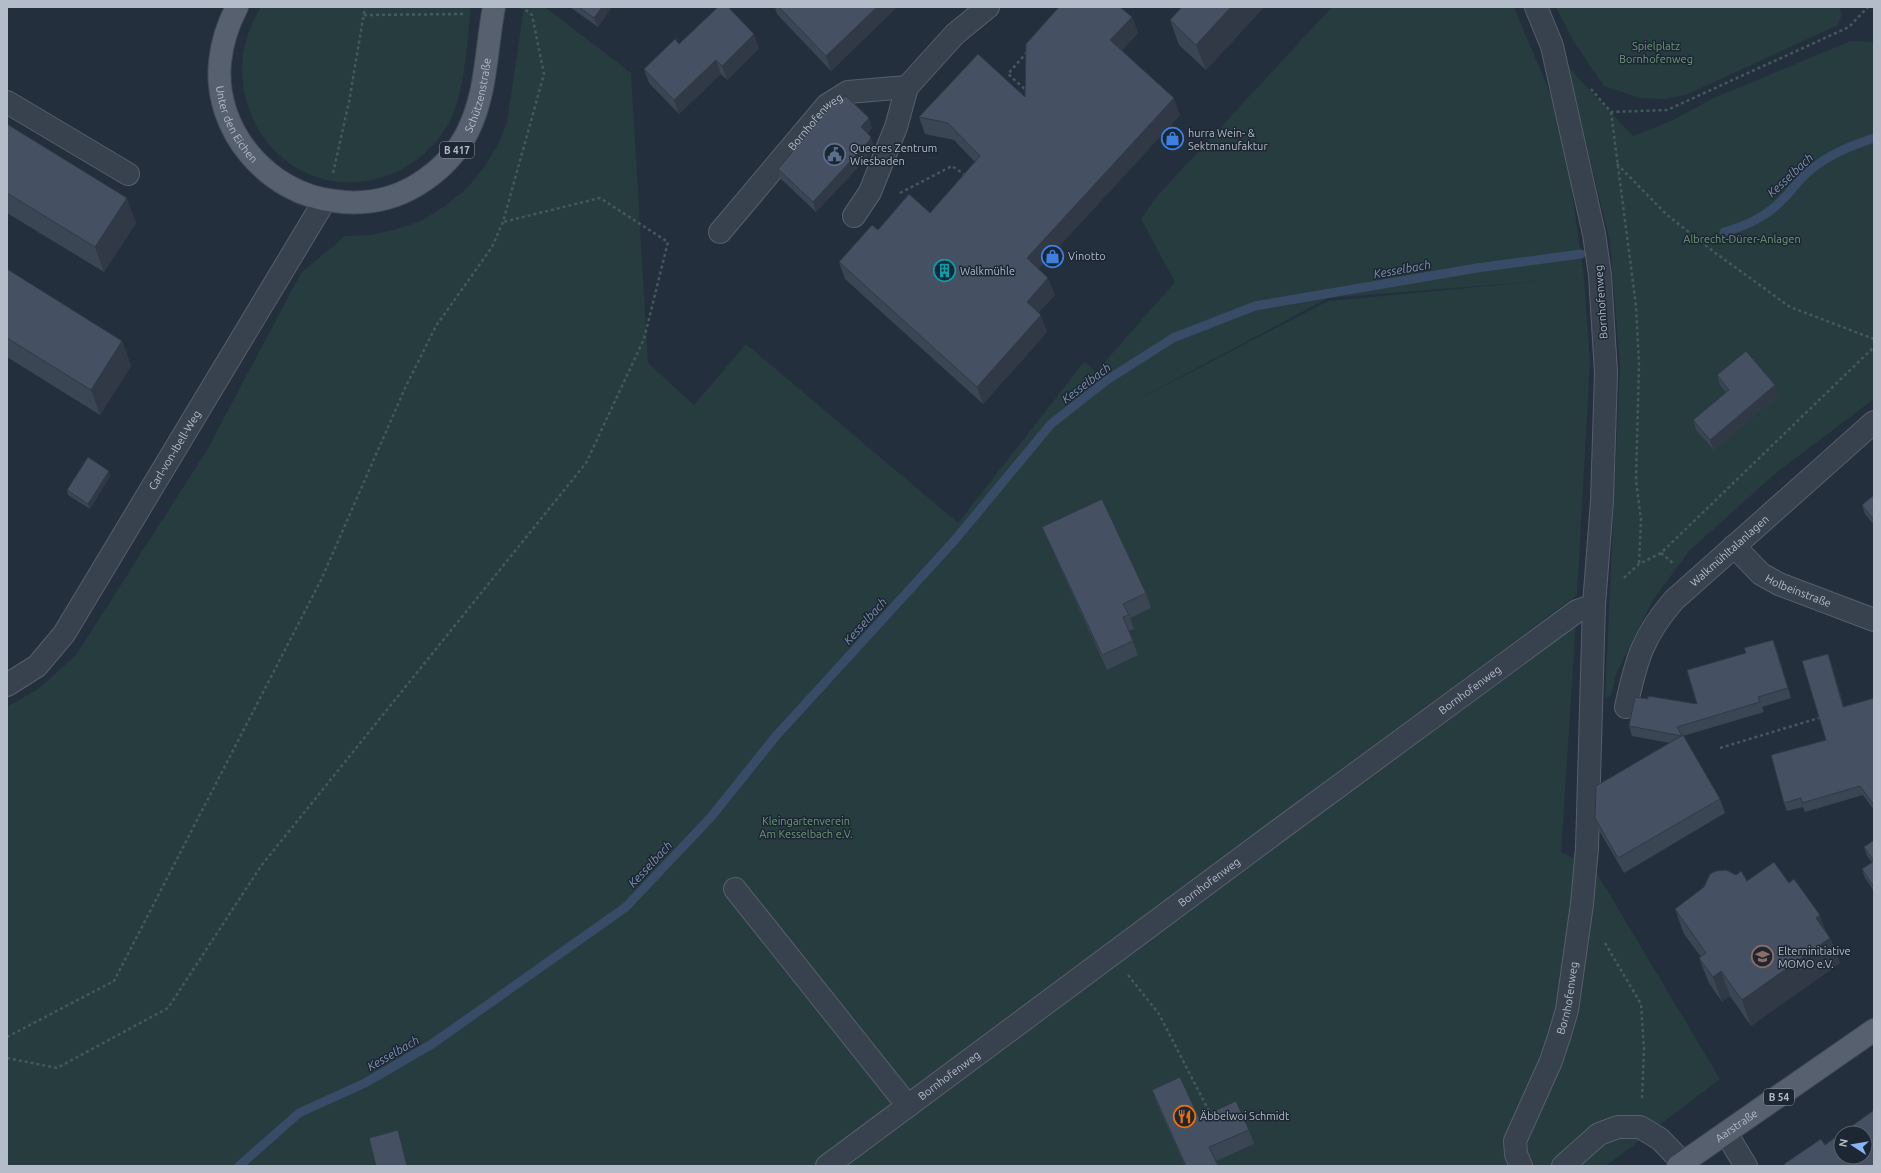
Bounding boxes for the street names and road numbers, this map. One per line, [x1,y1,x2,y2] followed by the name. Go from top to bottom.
[462,57,493,134] street label: Schützenstraße
[214,85,260,165] street label: Unter den Eichen
[786,91,845,153] street label: Bornhofenweg
[440,142,474,158] road number: B 417
[1592,265,1610,339] street label: Bornhofenweg
[146,408,203,492] street label: Carl-von-Ibell-Weg
[1688,513,1771,589] street label: Walkmühltalanlagen
[1763,572,1833,609] street label: Holbeinstraße
[1436,663,1503,717] street label: Bornhofenweg
[1176,855,1242,909] street label: Bornhofenweg
[1554,961,1580,1036] street label: Bornhofenweg
[916,1048,982,1102] street label: Bornhofenweg
[1764,1089,1794,1105] road number: B 54
[1713,1107,1760,1144] street label: Aarstraße

